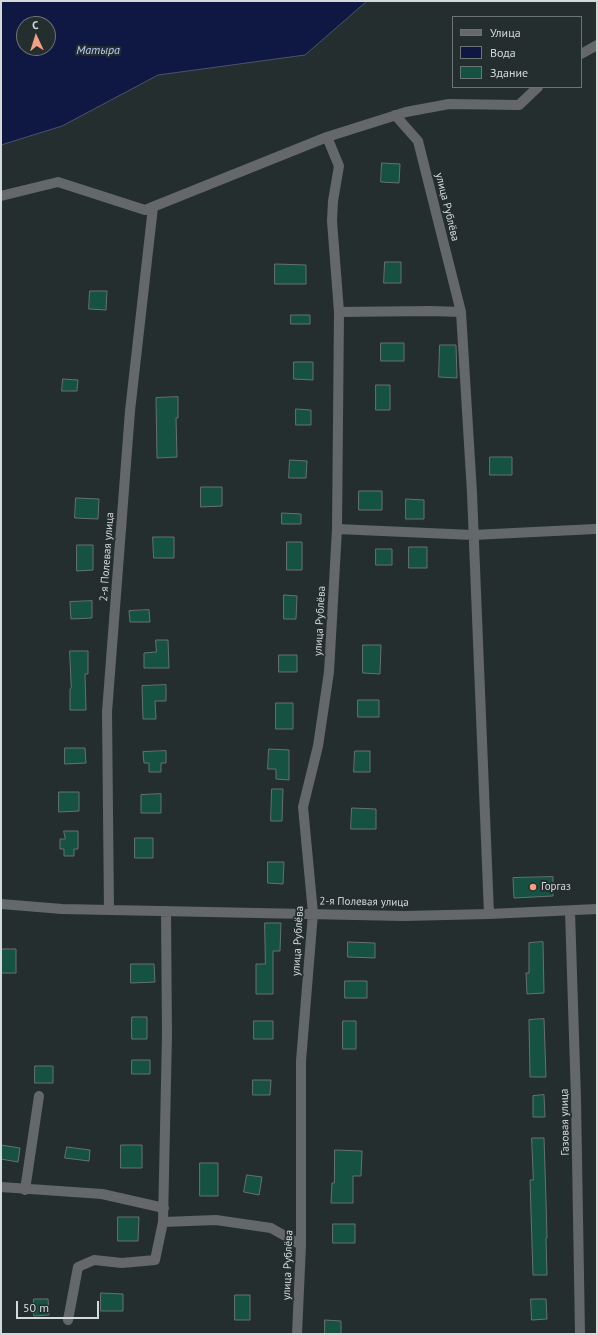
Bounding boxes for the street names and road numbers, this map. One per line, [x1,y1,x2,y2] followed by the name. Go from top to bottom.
[432,171,462,243] street label: улица Рублёва
[97,512,117,602] street label: 2-я Полевая улица
[312,586,328,656] street label: улица Рублёва
[319,895,409,909] street label: 2-я Полевая улица
[290,906,306,976] street label: улица Рублёва
[558,1088,572,1156] street label: Газовая улица
[280,1230,296,1300] street label: улица Рублёва

